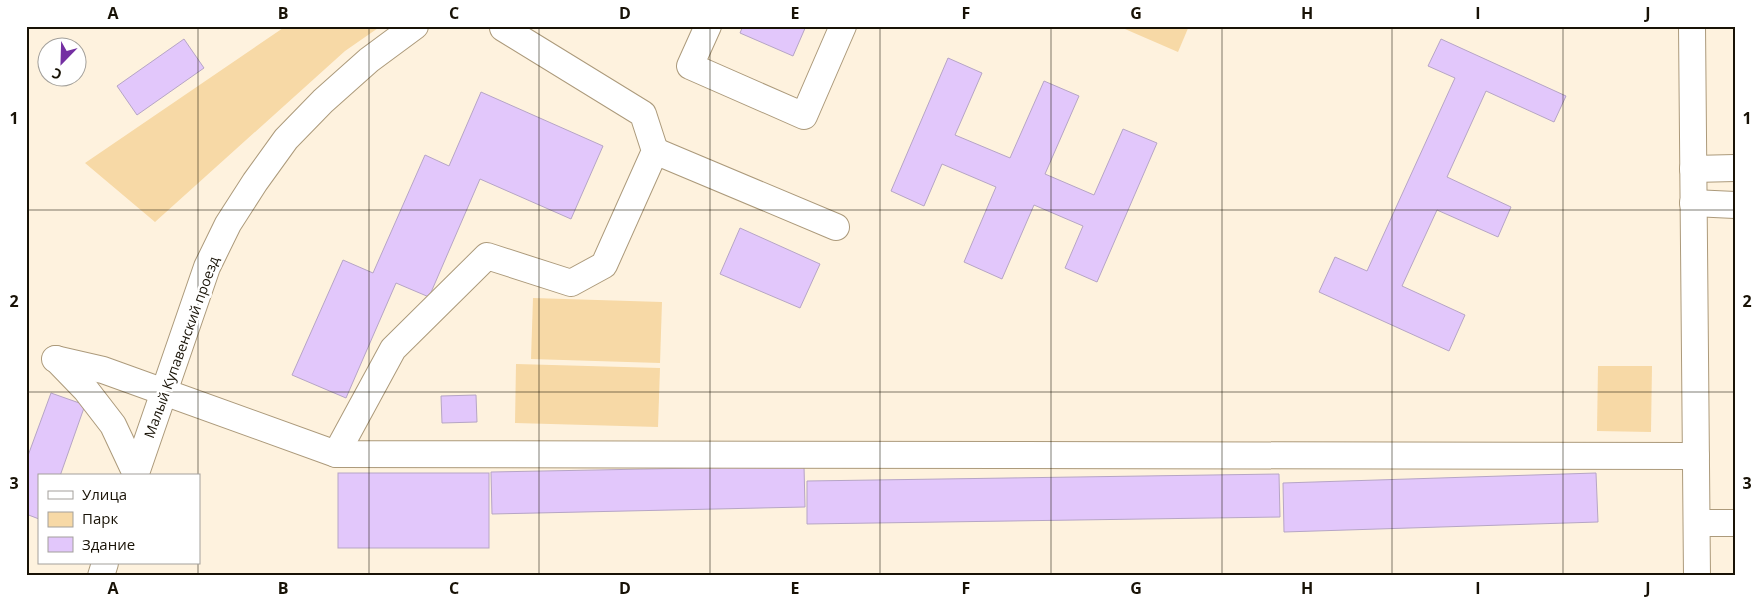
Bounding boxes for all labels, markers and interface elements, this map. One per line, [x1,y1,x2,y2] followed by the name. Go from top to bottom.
[107,2,119,24] text: A
[278,2,288,24] text: B
[449,2,459,24] text: C
[619,2,631,24] text: D
[791,2,800,24] text: E
[962,2,970,24] text: F
[1130,2,1142,24] text: G
[1301,2,1313,24] text: H
[1475,2,1481,24] text: I
[1643,2,1651,24] text: J
[38,38,88,88] north arrow
[49,64,65,85] text: С
[9,107,19,129] text: 1
[1742,107,1752,129] text: 1
[139,253,223,441] street label: Малый Купавенский проезд
[9,290,19,312] text: 2
[1742,290,1752,312] text: 2
[9,472,19,494] text: 3
[1742,472,1752,494] text: 3
[38,474,200,564] legend
[82,484,127,504] text: Улица
[82,508,118,528] text: Парк
[82,534,135,554] text: Здание
[107,577,119,599] text: A
[278,577,288,599] text: B
[449,577,459,599] text: C
[619,577,631,599] text: D
[791,577,800,599] text: E
[962,577,970,599] text: F
[1130,577,1142,599] text: G
[1301,577,1313,599] text: H
[1475,577,1481,599] text: I
[1643,577,1651,599] text: J

